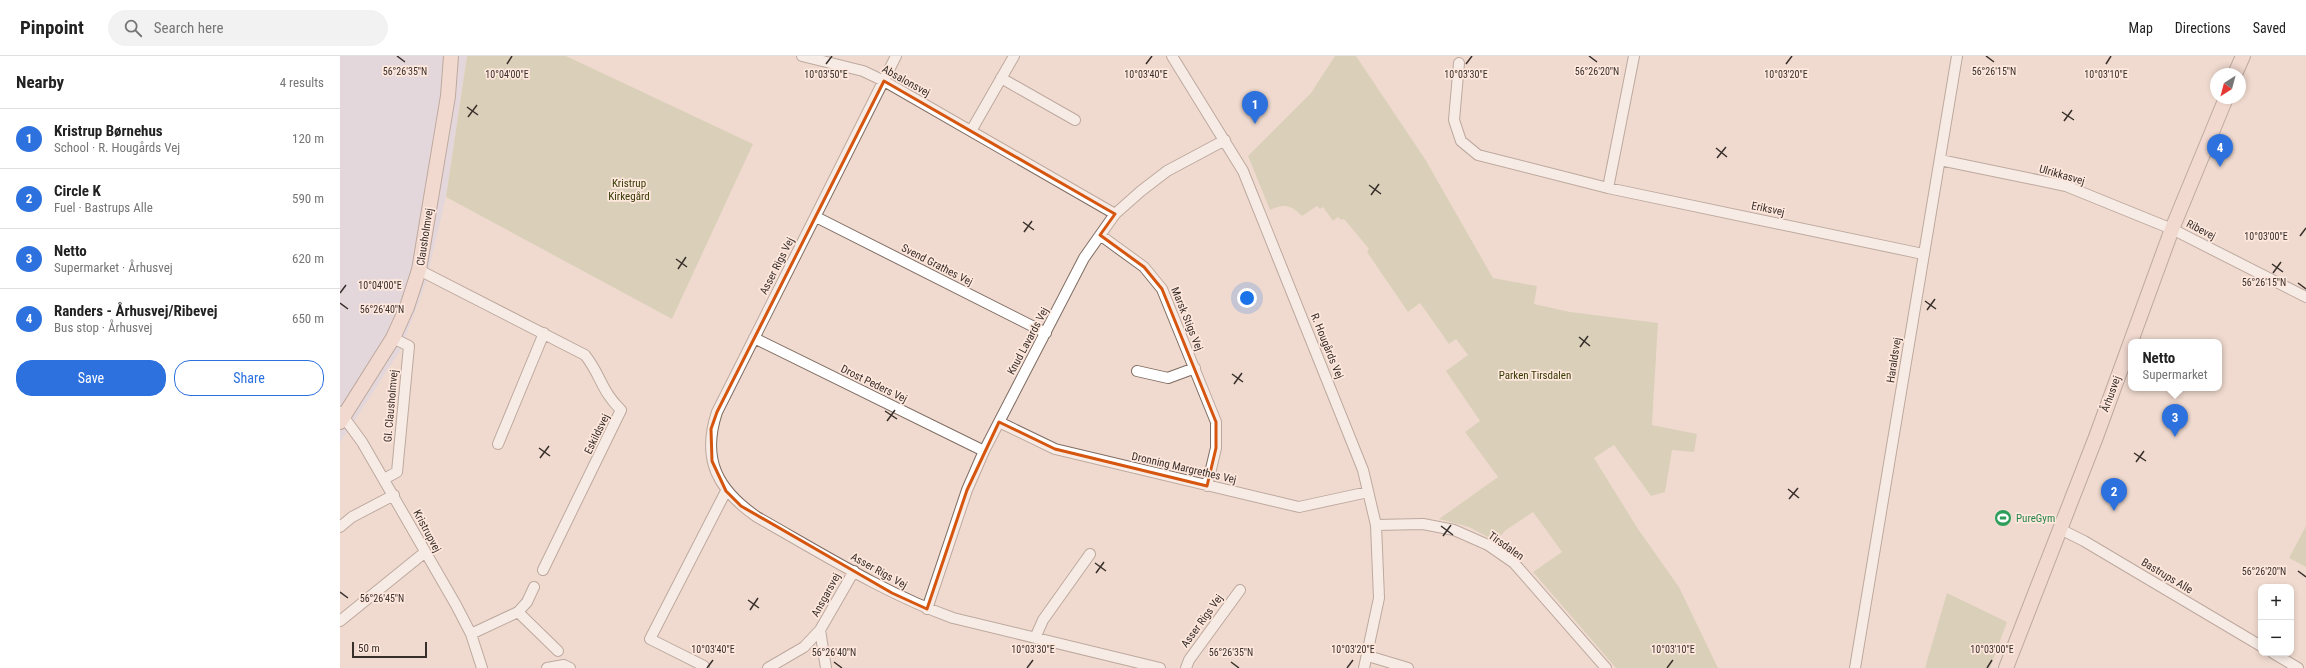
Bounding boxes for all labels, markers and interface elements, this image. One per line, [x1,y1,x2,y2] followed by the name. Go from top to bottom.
[108,10,388,46] search box
[20,16,84,39] text: Pinpoint
[122,17,144,39] icon: search
[154,19,224,37] text: Search here
[2129,20,2153,36] text: Map
[2175,20,2231,36] text: Directions
[2253,20,2286,36] text: Saved
[880,63,932,99] street label: Absalonsvej
[383,66,427,77] text: 56°26'35"N
[1575,66,1619,77] text: 56°26'20"N
[1972,66,2016,77] text: 56°26'15"N
[2210,68,2246,104] north arrow
[485,69,529,80] text: 10°04'00"E
[804,69,848,80] text: 10°03'50"E
[1124,69,1168,80] text: 10°03'40"E
[1444,69,1488,80] text: 10°03'30"E
[1764,69,1808,80] text: 10°03'20"E
[2084,69,2128,80] text: 10°03'10"E
[16,72,64,92] text: Nearby
[280,75,324,90] text: 4 results
[1242,91,1268,124] pin: 1
[54,122,163,140] text: Kristrup Børnehus
[26,131,32,146] text: 1
[292,131,324,146] text: 120 m
[2207,134,2233,167] pin: 4
[54,140,180,155] text: School · R. Hougårds Vej
[2038,162,2086,188] street label: Ulrikkasvej
[608,177,650,203] park label: Kristrup Kirkegård
[54,182,101,200] text: Circle K
[26,191,32,206] text: 2
[292,191,324,206] text: 590 m
[1750,199,1786,219] street label: Eriksvej
[54,200,153,215] text: Fuel · Bastrups Alle
[414,207,436,267] street label: Clausholmvej
[2184,217,2218,243] street label: Ribevej
[2244,231,2288,242] text: 10°03'00"E
[757,235,797,297] street label: Asser Rigs Vej
[899,241,975,289] street label: Svend Grathes Vej
[54,242,87,260] text: Netto
[26,251,32,266] text: 3
[292,251,324,266] text: 620 m
[54,260,173,275] text: Supermarket · Århusvej
[2242,277,2286,288] text: 56°26'15"N
[358,280,402,291] text: 10°04'00"E
[1168,285,1206,353] street label: Marsk Stigs Vej
[1237,288,1257,308] your location
[54,302,218,320] text: Randers - Århusvej/Ribevej
[360,304,404,315] text: 56°26'40"N
[1005,305,1051,377] street label: Knud Lavards Vej
[26,311,32,326] text: 4
[292,311,324,326] text: 650 m
[1308,311,1346,381] street label: R. Hougårds Vej
[54,320,152,335] text: Bus stop · Århusvej
[1884,336,1904,384] street label: Haraldsvej
[2128,339,2222,391] popup
[2142,349,2175,367] text: Netto
[16,360,166,396] button: Save
[174,360,324,396] button: Share
[839,362,909,406] street label: Drost Peders Vej
[2142,367,2208,382] text: Supermarket
[381,369,401,443] street label: Gl. Clausholmvej
[1499,369,1571,382] park label: Parken Tirsdalen
[2098,374,2124,414] street label: Århusvej
[2162,404,2188,437] pin: 3
[582,412,612,456] street label: Eskildsvej
[1130,450,1238,486] street label: Dronning Margrethes Vej
[2101,478,2127,511] pin: 2
[410,507,444,555] street label: Kristrupvej
[1993,508,2013,528] sports icon: PureGym
[2016,512,2055,525] place label: PureGym
[1486,529,1526,563] street label: Tirsdalen
[849,550,909,592] street label: Asser Rigs Vej
[2139,556,2195,596] street label: Bastrups Alle
[2242,566,2286,577] text: 56°26'20"N
[809,571,843,619] street label: Ansgarsvej
[2258,584,2294,656] map controls
[2258,584,2294,620] button: +
[1178,592,1226,650] street label: Asser Rigs Vej
[360,593,404,604] text: 56°26'45"N
[2258,620,2294,656] button: −
[352,640,427,659] scale bar
[358,642,380,655] text: 50 m
[691,644,735,655] text: 10°03'40"E
[1011,644,1055,655] text: 10°03'30"E
[1331,644,1375,655] text: 10°03'20"E
[1651,644,1695,655] text: 10°03'10"E
[1970,644,2014,655] text: 10°03'00"E
[812,647,856,658] text: 56°26'40"N
[1209,647,1253,658] text: 56°26'35"N

